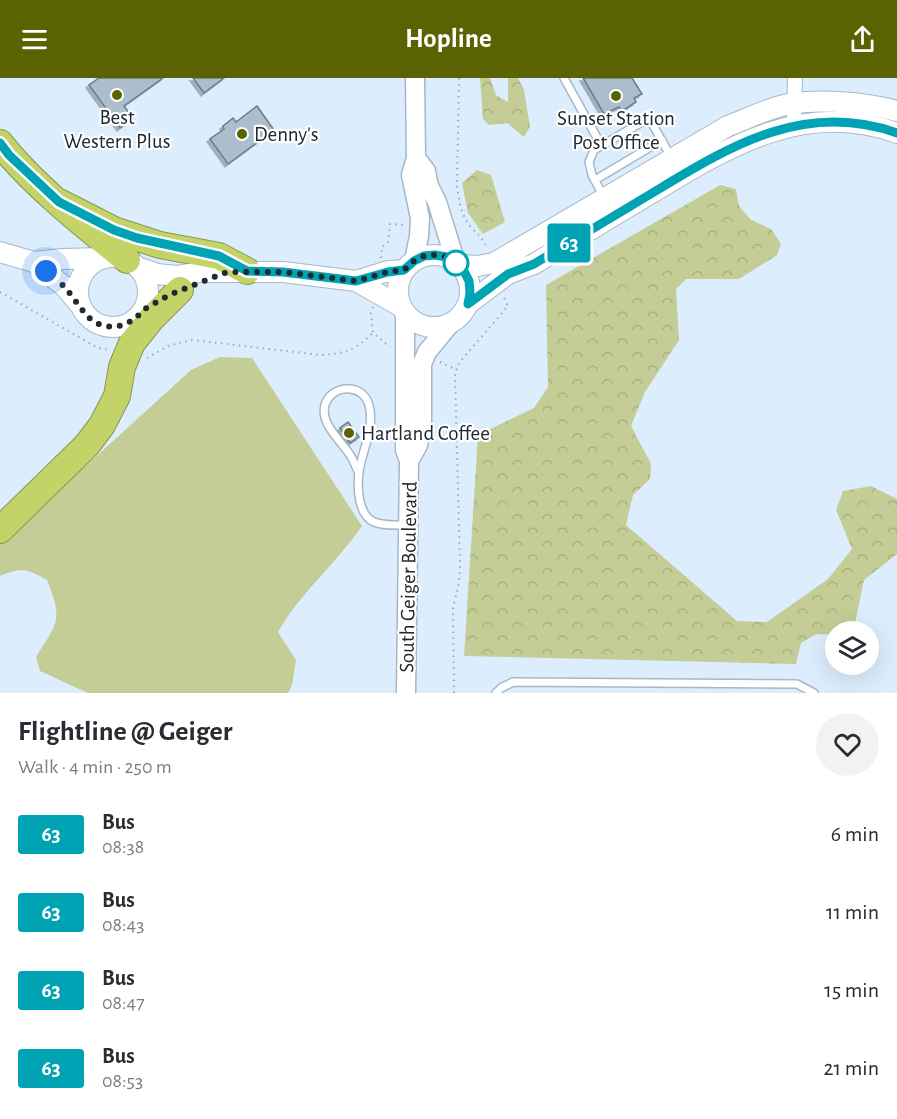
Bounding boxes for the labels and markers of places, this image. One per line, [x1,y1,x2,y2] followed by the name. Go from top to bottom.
[110,88,124,102] marker: Best Western Plus
[609,89,623,103] marker: Sunset Station Post Office
[63,107,171,152] place label: Best Western Plus
[557,108,675,153] place label: Sunset Station Post Office
[254,124,319,145] place label: Denny's
[235,127,249,141] marker: Denny's
[443,250,469,276] unlabelled marker
[361,423,490,444] place label: Hartland Coffee
[342,426,356,440] marker: Hartland Coffee

